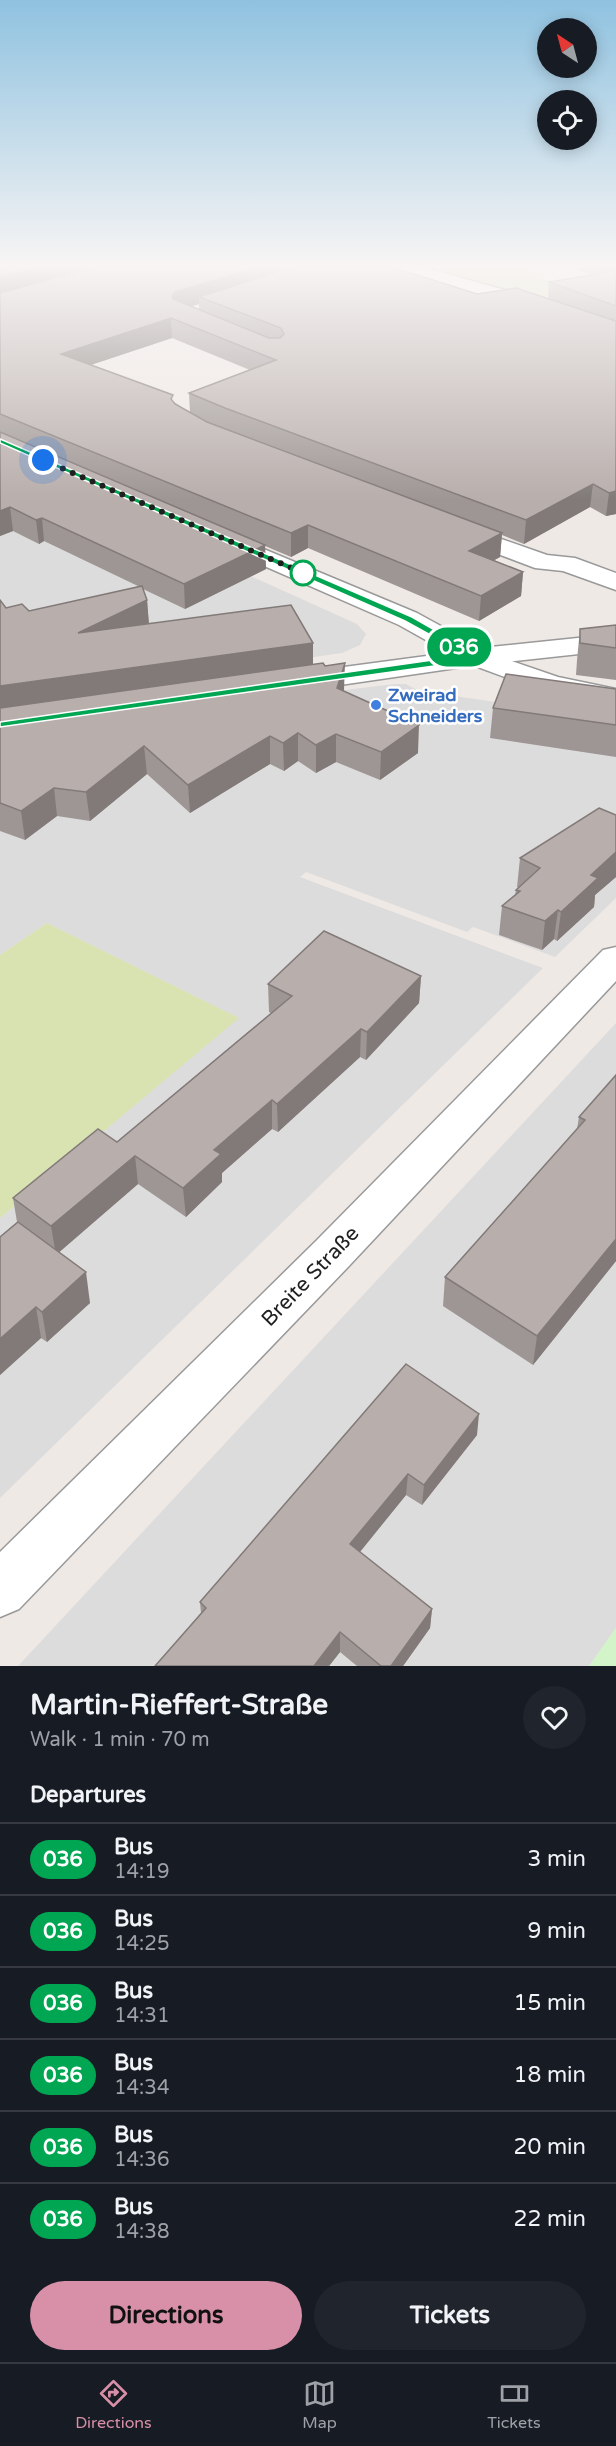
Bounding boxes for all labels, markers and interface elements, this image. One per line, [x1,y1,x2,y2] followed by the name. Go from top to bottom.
[537,18,597,78] north arrow
[537,18,597,150] map controls
[537,90,597,150] button: locate
[28,445,58,475] your location
[290,560,316,586] unlabelled marker
[424,628,494,666] line badge: 036
[439,635,479,660] text: 036
[388,684,483,727] place label: Zweirad Schneiders
[369,698,383,712] marker: Zweirad Schneiders
[256,1221,364,1332] street label: Breite Straße
[523,1686,586,1749] button: heart
[30,1688,328,1722] text: Martin-Rieffert-Straße
[30,1728,210,1752] text: Walk · 1 min · 70 m
[30,1782,146,1808] text: Departures
[114,1834,153,1860] text: Bus
[527,1846,586,1872] text: 3 min
[43,1847,83,1872] text: 036
[114,1860,169,1884] text: 14:19
[114,1906,153,1932] text: Bus
[527,1918,586,1944] text: 9 min
[43,1919,83,1944] text: 036
[114,1932,169,1956] text: 14:25
[114,1978,153,2004] text: Bus
[514,1990,586,2016] text: 15 min
[43,1991,83,2016] text: 036
[114,2004,169,2028] text: 14:31
[114,2050,153,2076] text: Bus
[514,2062,586,2088] text: 18 min
[43,2063,83,2088] text: 036
[114,2076,169,2100] text: 14:34
[114,2122,153,2148] text: Bus
[514,2134,586,2160] text: 20 min
[43,2135,83,2160] text: 036
[114,2148,169,2172] text: 14:36
[114,2194,153,2220] text: Bus
[514,2206,586,2232] text: 22 min
[43,2207,83,2232] text: 036
[114,2220,169,2244] text: 14:38
[30,2281,302,2350] button: Directions
[314,2281,586,2350] button: Tickets
[75,2377,152,2433] tab: Directions
[302,2377,337,2433] tab: Map
[487,2377,541,2433] tab: Tickets

